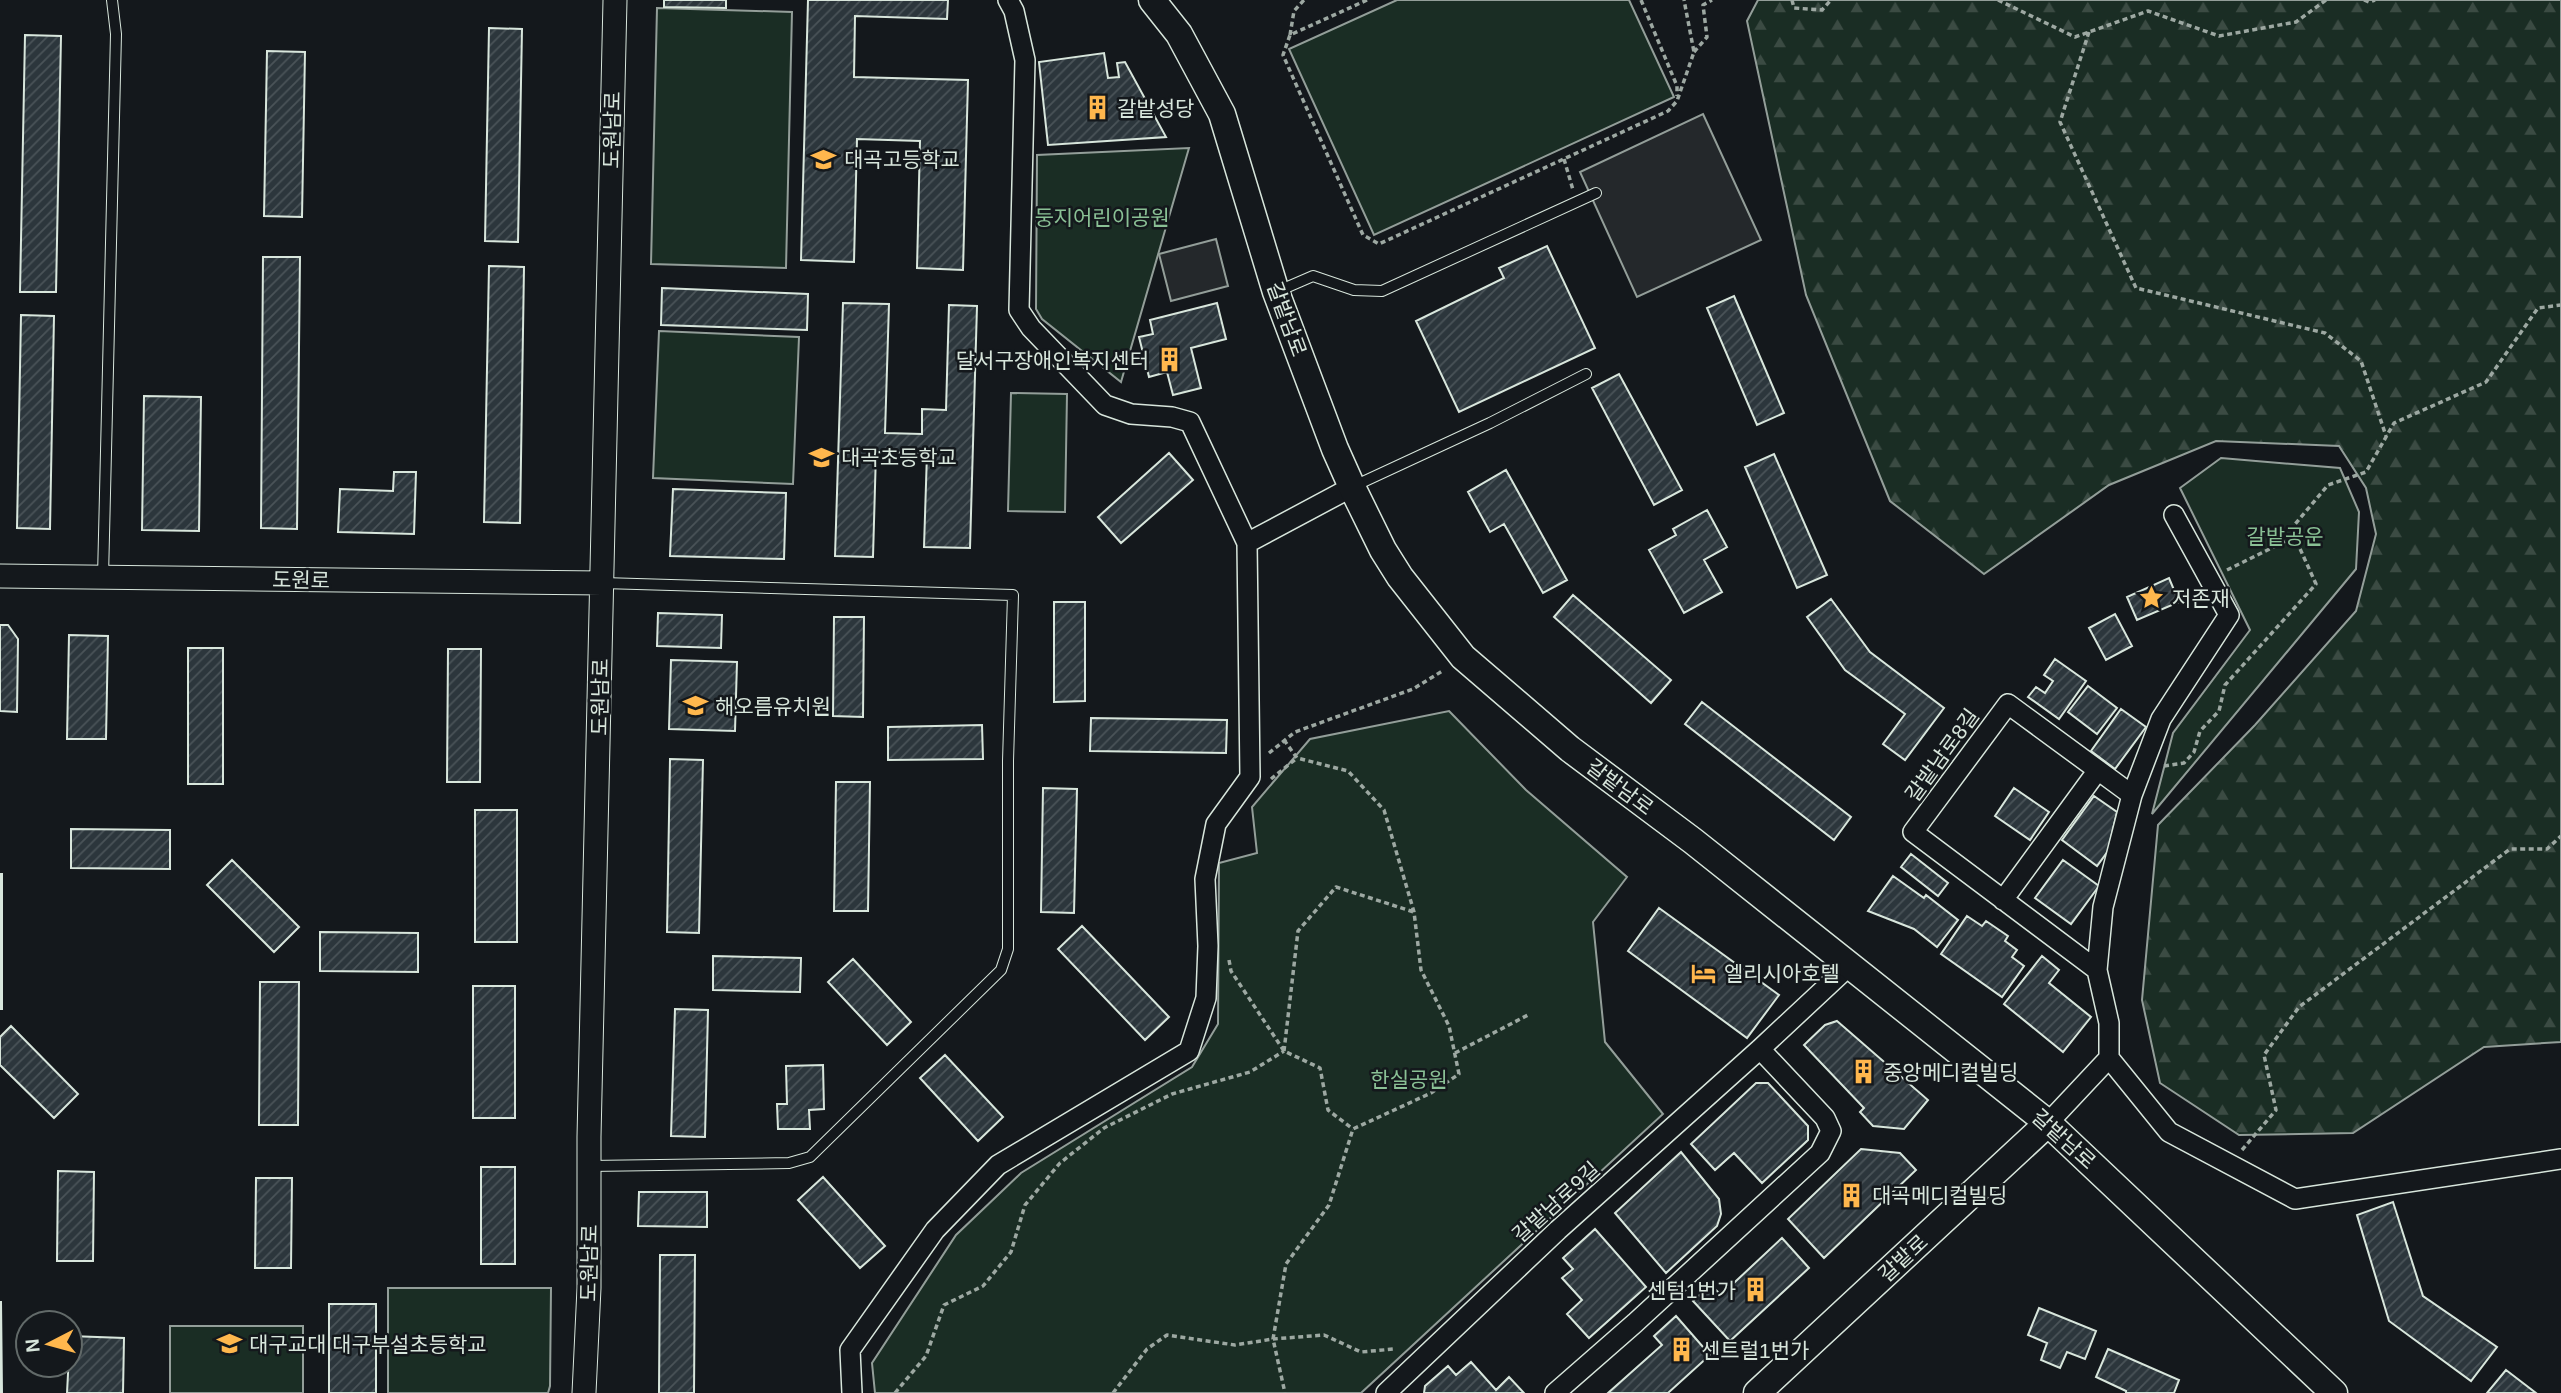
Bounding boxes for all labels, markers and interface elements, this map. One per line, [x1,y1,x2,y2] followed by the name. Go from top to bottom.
[600,91,624,169] street label: 도원남로
[1083,94,1111,122] building icon: 갈밭성당
[1117,97,1194,120] place label: 갈밭성당
[810,145,838,173] school or university icon: 대곡고등학교
[844,148,960,171] place label: 대곡고등학교
[1034,206,1170,229] park label: 둥지어린이공원
[1263,279,1311,359] street label: 갈밭남로
[1155,346,1183,374] building icon: 달서구장애인복지센터
[956,349,1149,372] place label: 달서구장애인복지센터
[807,443,835,471] school or university icon: 대곡초등학교
[841,446,957,469] place label: 대곡초등학교
[2246,525,2324,548] park label: 갈밭공운
[272,568,330,592] street label: 도원로
[2138,584,2166,612] place icon: 저존재
[2172,587,2230,610] place label: 저존재
[588,658,612,736] street label: 도원남로
[681,692,709,720] school or university icon: 해오름유치원
[715,695,831,718] place label: 해오름유치원
[1901,704,1983,806] street label: 갈밭남로8길
[1582,755,1658,819] street label: 갈밭남로
[1690,959,1718,987] hotel icon: 엘리시아호텔
[1724,962,1840,985] place label: 엘리시아호텔
[1849,1058,1877,1086] building icon: 중앙메디컬빌딩
[1883,1061,2018,1084] place label: 중앙메디컬빌딩
[1370,1068,1448,1091] park label: 한실공원
[2028,1105,2100,1173] street label: 갈밭남로
[1508,1157,1604,1247] street label: 갈밭남로9길
[1838,1181,1866,1209] building icon: 대곡메디컬빌딩
[1872,1184,2007,1207] place label: 대곡메디컬빌딩
[577,1224,601,1302] street label: 도원남로
[1874,1230,1932,1286] street label: 갈밭로
[1742,1276,1770,1304] building icon: 센텀1번가
[1647,1279,1736,1302] place label: 센텀1번가
[14,1309,84,1379] north arrow
[215,1330,243,1358] school or university icon: 대구교대 대구부설초등학교
[249,1333,487,1356] place label: 대구교대 대구부설초등학교
[1667,1336,1695,1364] building icon: 센트럴1번가
[21,1338,44,1354] text: N
[1701,1339,1809,1362] place label: 센트럴1번가

